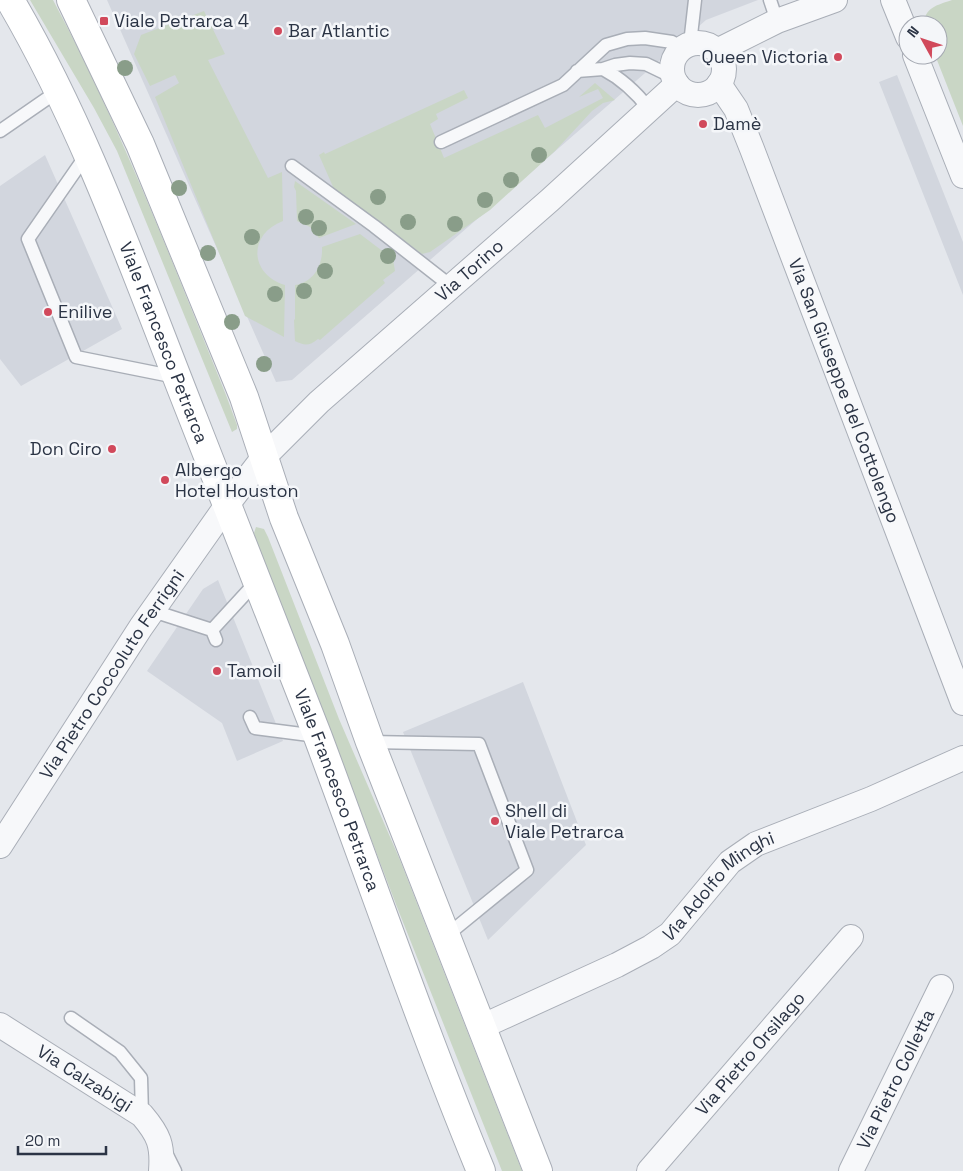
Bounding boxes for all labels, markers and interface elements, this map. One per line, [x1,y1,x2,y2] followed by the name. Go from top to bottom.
[114,9,249,32] place label: Viale Petrarca 4
[98,15,110,27] marker: Viale Petrarca 4
[898,15,948,65] north arrow
[288,19,390,42] place label: Bar Atlantic
[903,22,923,41] text: N
[272,25,284,37] marker: Bar Atlantic
[702,45,828,68] place label: Queen Victoria
[832,51,844,63] marker: Queen Victoria
[713,112,761,135] place label: Damè
[697,118,709,130] marker: Damè
[430,234,508,306] street label: Via Torino
[114,238,214,447] street label: Viale Francesco Petrarca
[784,255,905,526] street label: Via San Giuseppe del Cottolengo
[58,300,112,323] place label: Enilive
[42,306,54,318] marker: Enilive
[30,437,102,460] place label: Don Ciro
[106,443,118,455] marker: Don Ciro
[175,458,299,502] place label: Albergo Hotel Houston
[159,474,171,486] marker: Albergo Hotel Houston
[34,565,189,783] street label: Via Pietro Coccoluto Ferrigni
[227,659,282,682] place label: Tamoil
[211,665,223,677] marker: Tamoil
[289,686,386,895] street label: Viale Francesco Petrarca
[505,799,624,843] place label: Shell di Viale Petrarca
[489,815,501,827] marker: Shell di Viale Petrarca
[658,826,778,946] street label: Via Adolfo Minghi
[690,987,810,1120] street label: Via Pietro Orsilago
[851,1005,939,1153] street label: Via Pietro Colletta
[33,1039,137,1117] street label: Via Calzabigi
[18,1124,105,1156] scale bar
[25,1131,60,1150] text: 20 m

